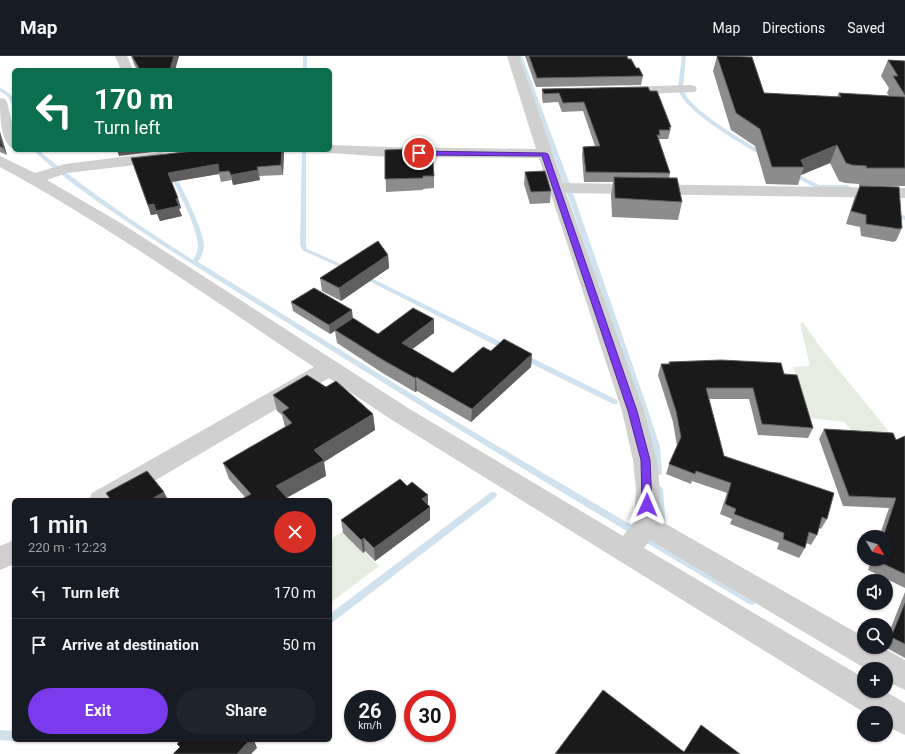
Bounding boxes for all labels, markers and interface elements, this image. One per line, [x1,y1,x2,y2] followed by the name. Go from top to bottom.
[20,16,58,39] text: Map
[713,20,740,36] text: Map
[762,20,825,36] text: Directions
[847,20,885,36] text: Saved
[94,83,173,116] text: 170 m
[28,84,80,136] icon: left
[94,117,160,138] text: Turn left
[402,136,436,170] pin
[408,142,430,164] icon: arrive
[626,484,668,526] position arrow
[28,511,88,539] text: 1 min
[274,511,316,553] button: close
[857,530,893,566] north arrow
[857,530,893,742] map controls
[28,540,107,555] text: 220 m · 12:23
[857,574,893,610] button: sound
[28,582,50,604] icon: left
[62,584,119,602] text: Turn left
[274,584,316,602] text: 170 m
[857,618,893,654] button: search
[28,634,50,656] icon: arrive
[62,636,199,654] text: Arrive at destination
[282,636,316,654] text: 50 m
[857,662,893,698] button: +
[28,688,168,734] button: Exit
[176,688,316,734] button: Share
[404,690,456,742] speed limit sign: 30
[359,699,381,723] text: 26
[857,706,893,742] button: −
[358,720,382,731] text: km/h

